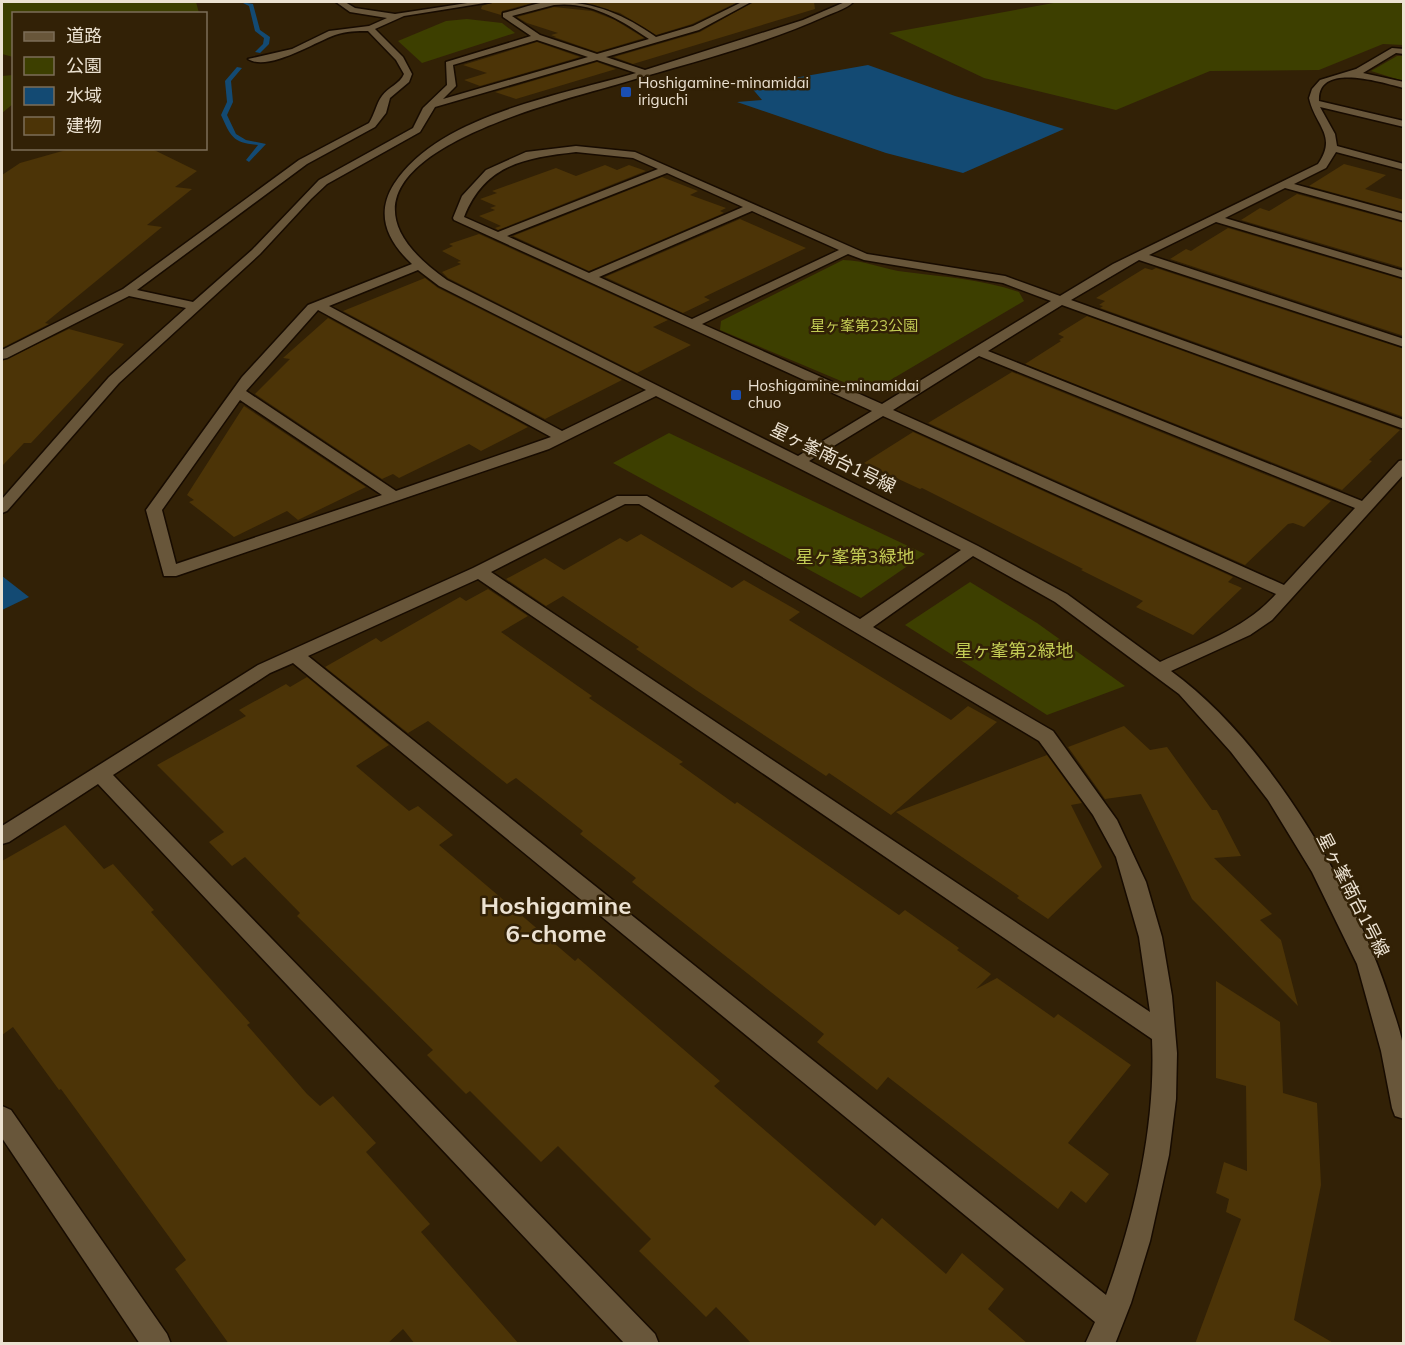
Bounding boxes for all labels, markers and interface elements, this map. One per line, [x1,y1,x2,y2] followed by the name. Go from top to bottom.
[12,12,207,150] legend
[66,24,102,47] text: 道路
[66,54,102,77] text: 公園
[638,73,809,109] place label: Hoshigamine-minamidai iriguchi
[66,84,102,107] text: 水域
[619,85,633,99] marker: Hoshigamine-minamidai iriguchi
[66,114,102,137] text: 建物
[810,316,918,335] park label: 星ヶ峯第23公園
[748,376,919,412] place label: Hoshigamine-minamidai chuo
[729,388,743,402] marker: Hoshigamine-minamidai chuo
[767,417,900,498] street label: 星ヶ峯南台1号線
[796,545,914,568] park label: 星ヶ峯第3緑地
[955,639,1073,662] park label: 星ヶ峯第2緑地
[1312,829,1395,961] street label: 星ヶ峯南台1号線
[481,890,631,948] district label: Hoshigamine 6-chome

